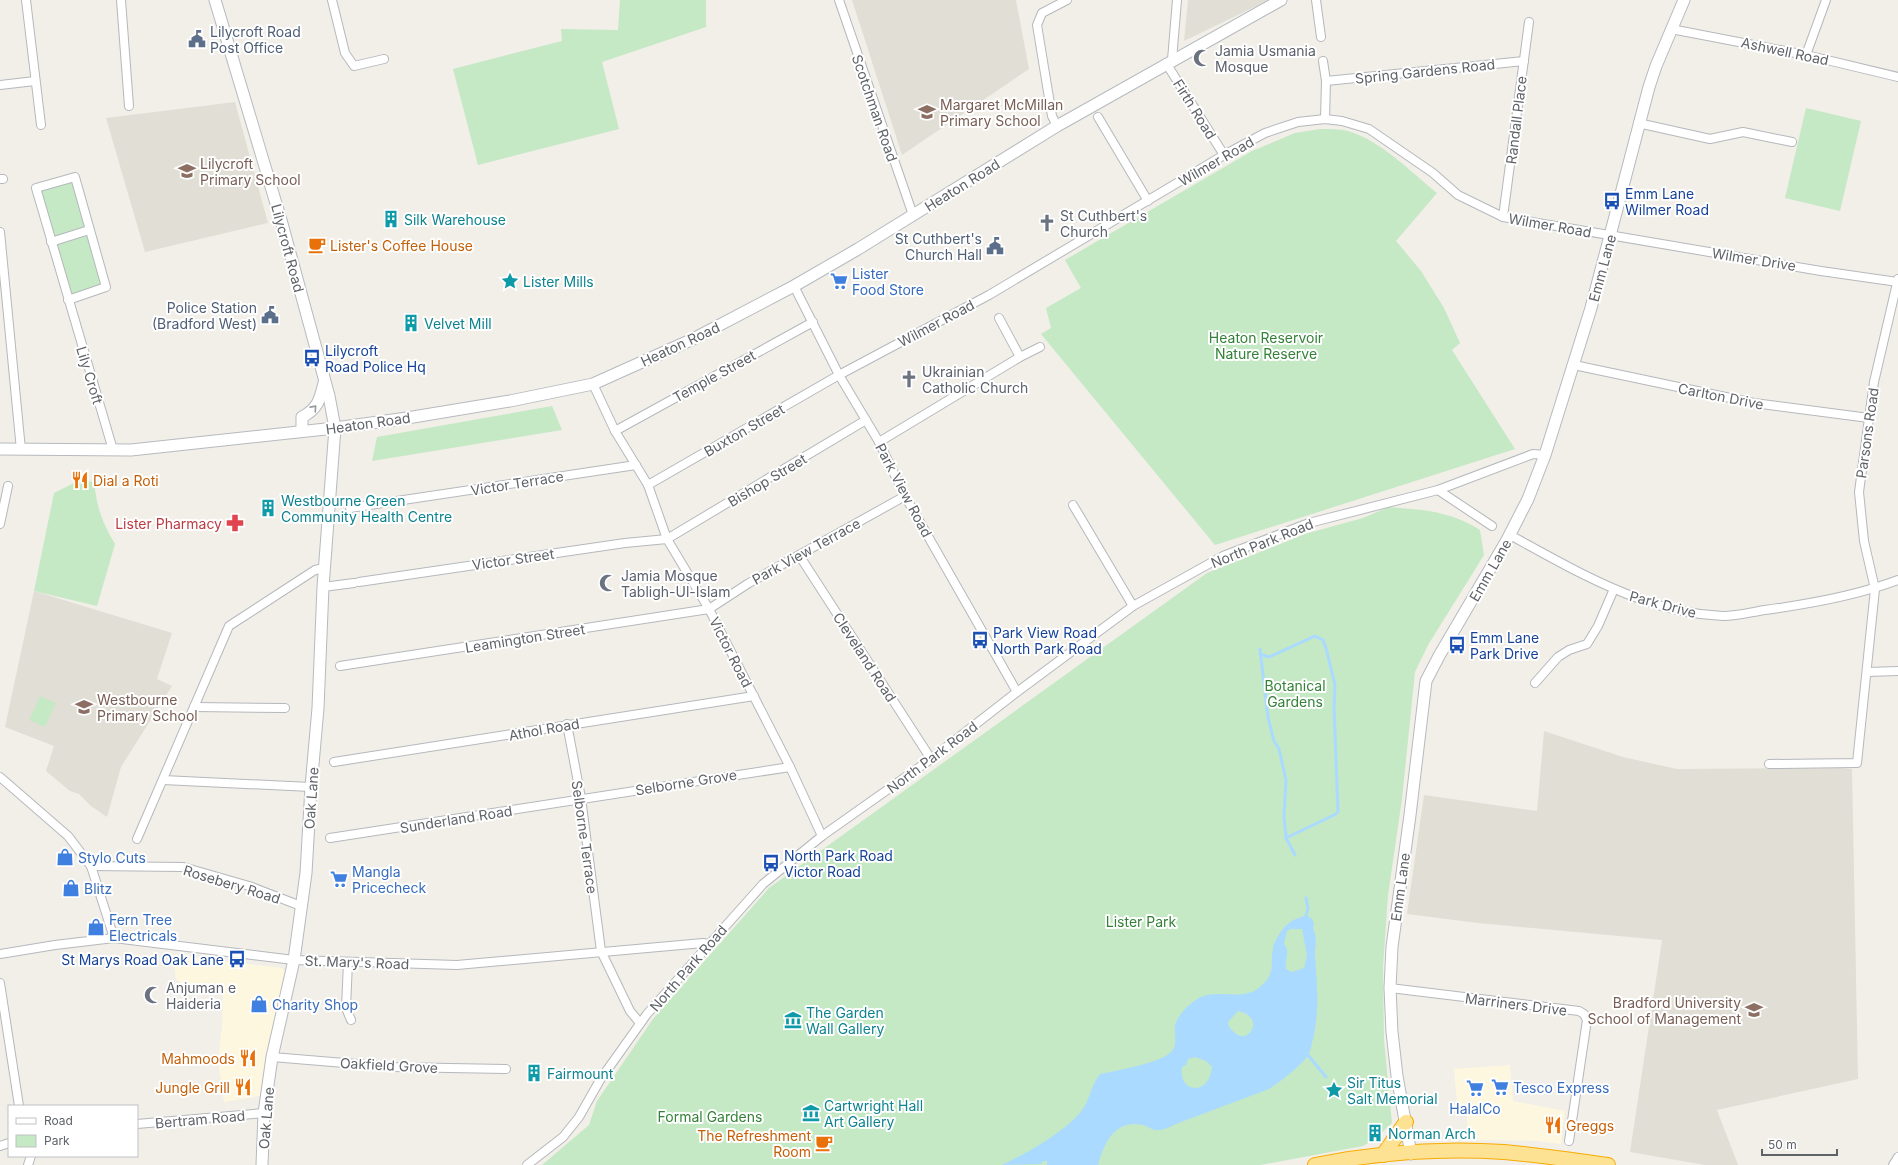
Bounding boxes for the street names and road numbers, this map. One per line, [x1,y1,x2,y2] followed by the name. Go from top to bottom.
[1740,33,1830,69] street label: Ashwell Road
[849,52,901,164] street label: Scotchman Road
[1354,55,1496,87] street label: Spring Gardens Road
[1502,75,1530,165] street label: Randall Place
[1170,76,1220,142] street label: Firth Road
[1175,133,1257,189] street label: Wilmer Road
[921,155,1003,215] street label: Heaton Road
[268,202,308,294] street label: Lilycroft Road
[1507,209,1593,241] street label: Wilmer Road
[1585,232,1619,304] street label: Emm Lane
[1711,244,1797,274] street label: Wilmer Drive
[895,296,977,350] street label: Wilmer Road
[638,318,722,370] street label: Heaton Road
[73,344,107,406] street label: Lily Croft
[670,346,759,406] street label: Temple Street
[1677,379,1765,413] street label: Carlton Drive
[1852,387,1882,479] street label: Parsons Road
[701,400,788,460] street label: Buxton Street
[325,409,411,437] street label: Heaton Road
[872,440,936,540] street label: Park View Road
[725,450,810,510] street label: Bishop Street
[469,467,565,499] street label: Victor Terrace
[749,514,863,588] street label: Park View Terrace
[1208,515,1316,571] street label: North Park Road
[1465,536,1515,604] street label: Emm Lane
[471,545,555,573] street label: Victor Street
[1628,587,1698,621] street label: Park Drive
[830,609,900,705] street label: Cleveland Road
[706,614,756,690] street label: Victor Road
[464,620,587,656] street label: Leamington Street
[507,714,581,744] street label: Athol Road
[883,717,981,797] street label: North Park Road
[300,766,322,830] street label: Oak Lane
[634,766,738,798] street label: Selborne Grove
[569,779,601,895] street label: Selborne Terrace
[399,802,513,836] street label: Sunderland Road
[1387,852,1413,922] street label: Emm Lane
[181,861,283,907] street label: Rosebery Road
[646,921,730,1015] street label: North Park Road
[304,952,410,972] street label: St. Mary's Road
[1464,989,1568,1019] street label: Marriners Drive
[339,1054,439,1076] street label: Oakfield Grove
[255,1086,277,1150] street label: Oak Lane
[154,1107,246,1131] street label: Bertram Road

